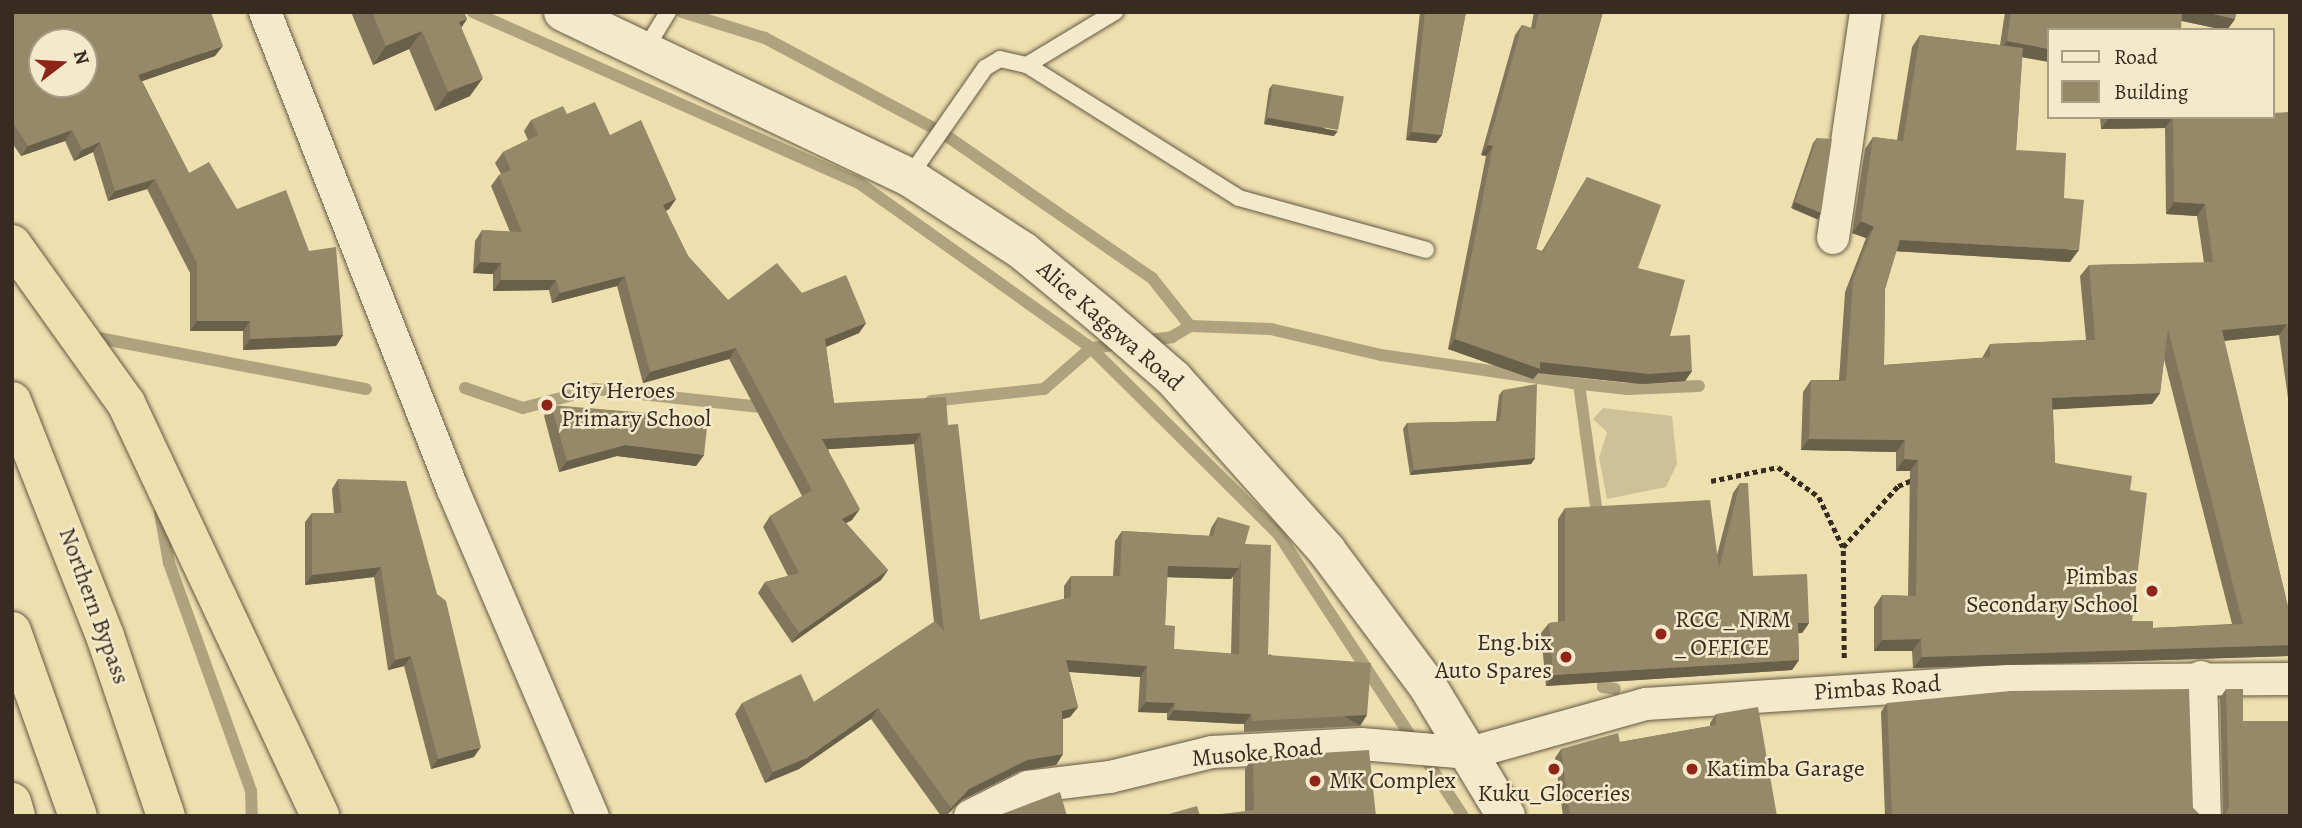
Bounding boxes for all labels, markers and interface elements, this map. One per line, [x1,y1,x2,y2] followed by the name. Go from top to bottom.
[28,28,98,98] north arrow
[2046,28,2274,119] legend
[2114,43,2158,71] text: Road
[67,47,96,68] text: N
[2114,78,2188,106] text: Building
[1031,255,1189,397] street label: Alice Kaggwa Road
[561,377,711,433] place label: City Heroes Primary School
[539,397,555,413] marker: City Heroes Primary School
[52,524,136,688] street label: Northern Bypass
[1966,563,2138,619] place label: Pimbas Secondary School
[2144,583,2160,599] marker: Pimbas Secondary School
[1675,606,1792,662] place label: RCC _ NRM _ OFFICE
[1653,626,1669,642] marker: RCC _ NRM _ OFFICE
[1435,629,1552,685] place label: Eng.bix Auto Spares
[1558,649,1574,665] marker: Eng.bix Auto Spares
[1812,669,1942,707] street label: Pimbas Road
[1190,733,1324,773] street label: Musoke Road
[1706,755,1865,783] place label: Katimba Garage
[1546,761,1562,777] marker: Kuku_Gloceries
[1684,761,1700,777] marker: Katimba Garage
[1329,767,1456,795] place label: MK Complex
[1307,773,1323,789] marker: MK Complex
[1478,780,1630,808] place label: Kuku_Gloceries

